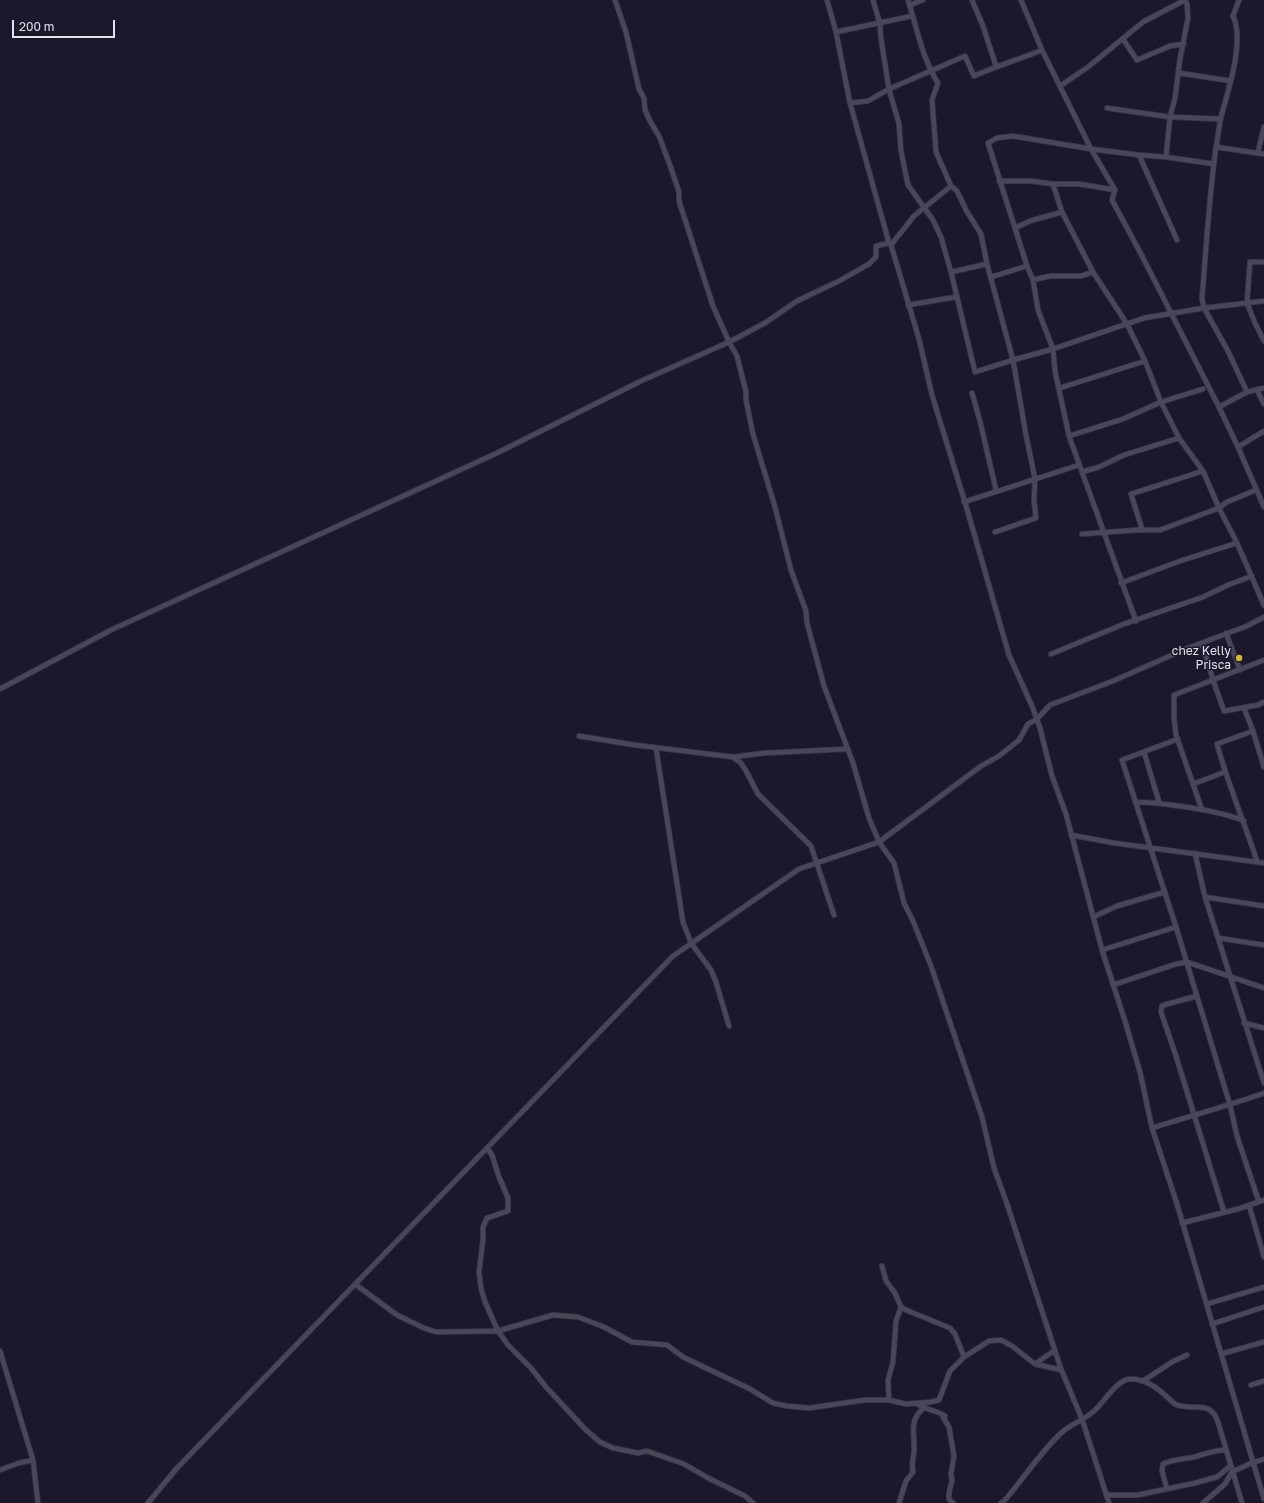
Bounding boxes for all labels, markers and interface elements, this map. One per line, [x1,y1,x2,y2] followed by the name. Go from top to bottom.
[14,12,117,38] scale bar
[19,19,54,34] text: 200 m
[1172,644,1231,672] place label: chez Kelly Prisca
[1234,653,1244,663] marker: chez Kelly Prisca

